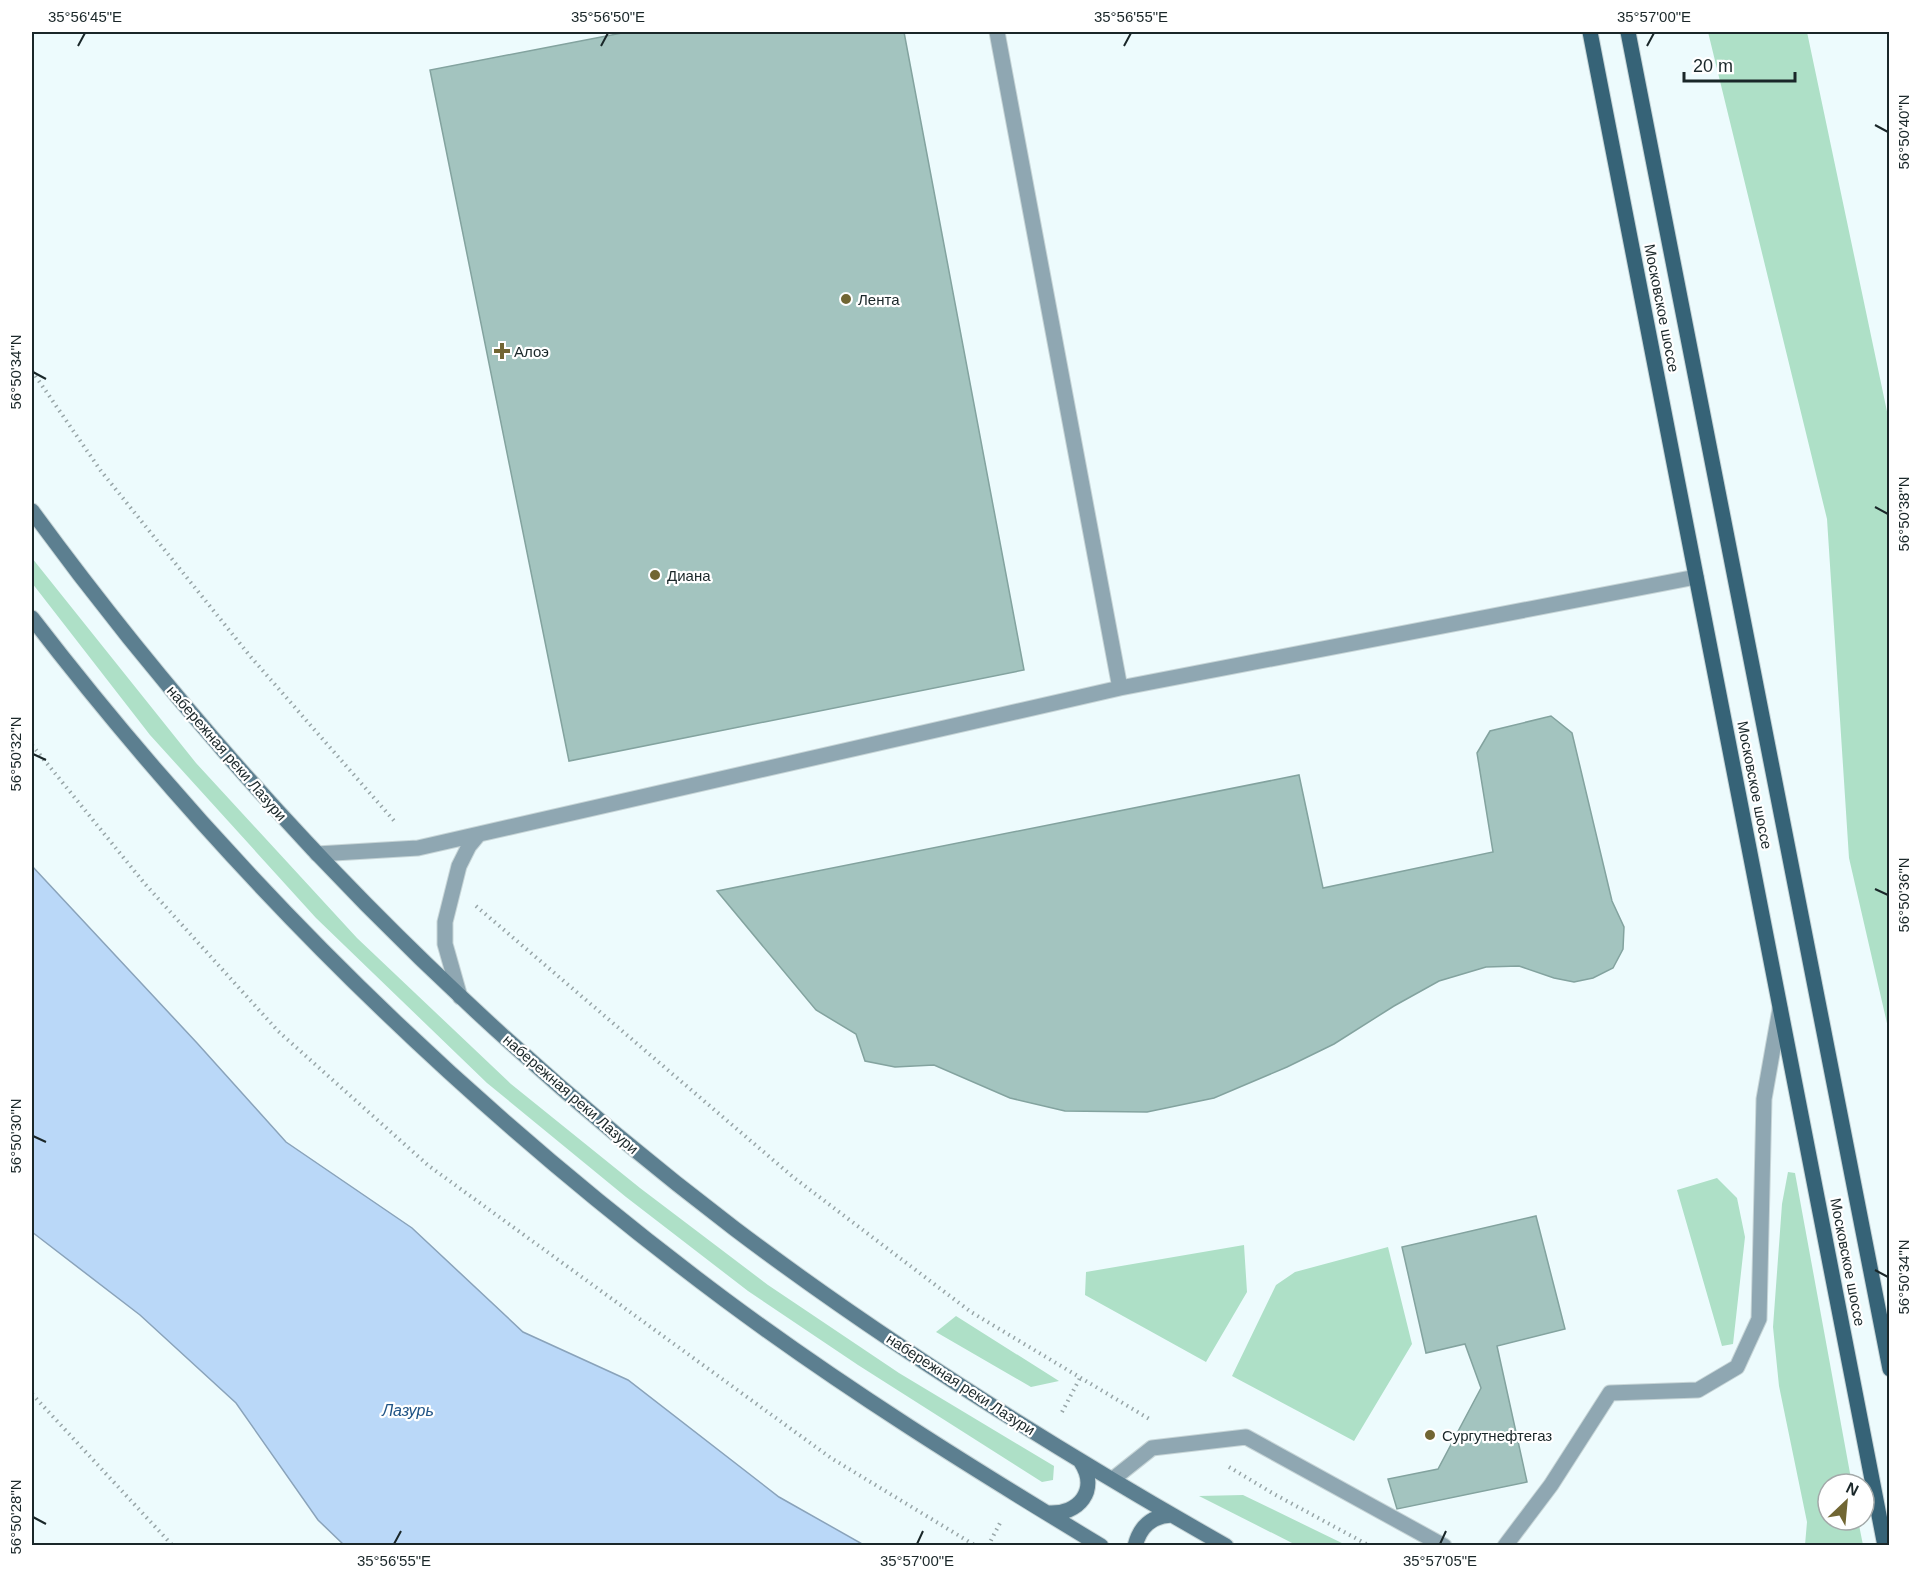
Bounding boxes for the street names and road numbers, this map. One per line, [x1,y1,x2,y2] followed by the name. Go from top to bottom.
[1641,242,1683,374] street label: Московское шоссе
[164,682,290,824] street label: набережная реки Лазури
[1734,719,1776,851] street label: Московское шоссе
[500,1031,642,1157] street label: набережная реки Лазури
[1827,1196,1869,1328] street label: Московское шоссе
[884,1330,1038,1438] street label: набережная реки Лазури

